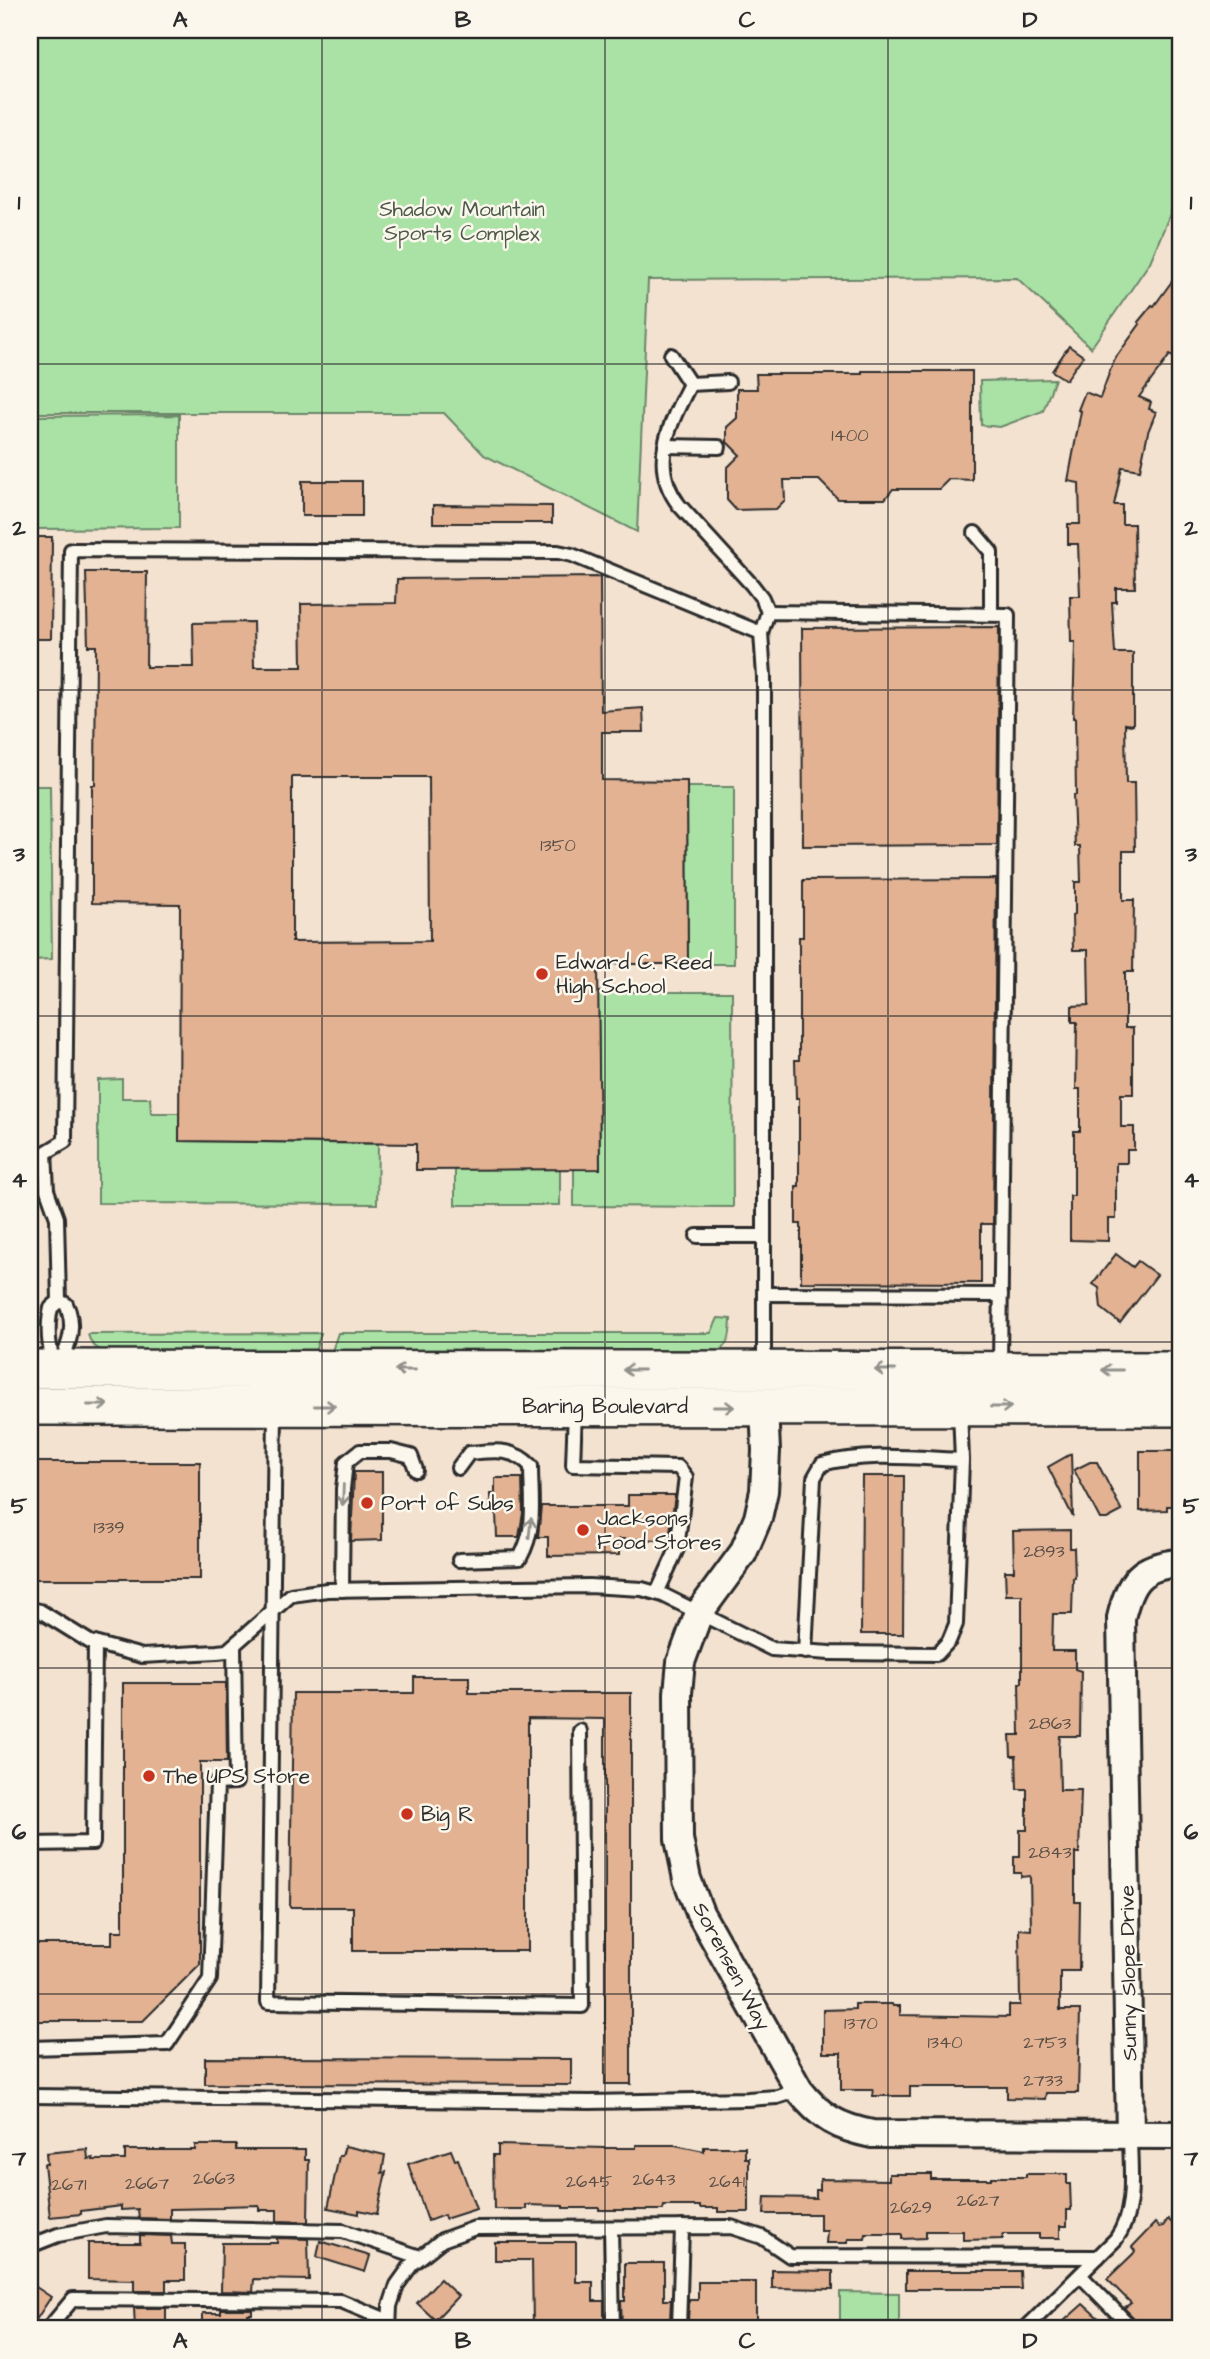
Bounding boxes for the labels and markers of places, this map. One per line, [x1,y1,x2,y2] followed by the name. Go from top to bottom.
[556,948,713,1003] place label: Edward C. Reed High School
[534,966,550,982] marker: Edward C. Reed High School
[381,1489,514,1518] place label: Port of Subs
[359,1495,375,1511] marker: Port of Subs
[597,1504,722,1557] place label: Jacksons Food Stores
[575,1522,591,1538] marker: Jacksons Food Stores
[163,1762,310,1791] place label: The UPS Store
[141,1768,157,1784] marker: The UPS Store
[421,1800,473,1831] place label: Big R
[399,1806,415,1822] marker: Big R

